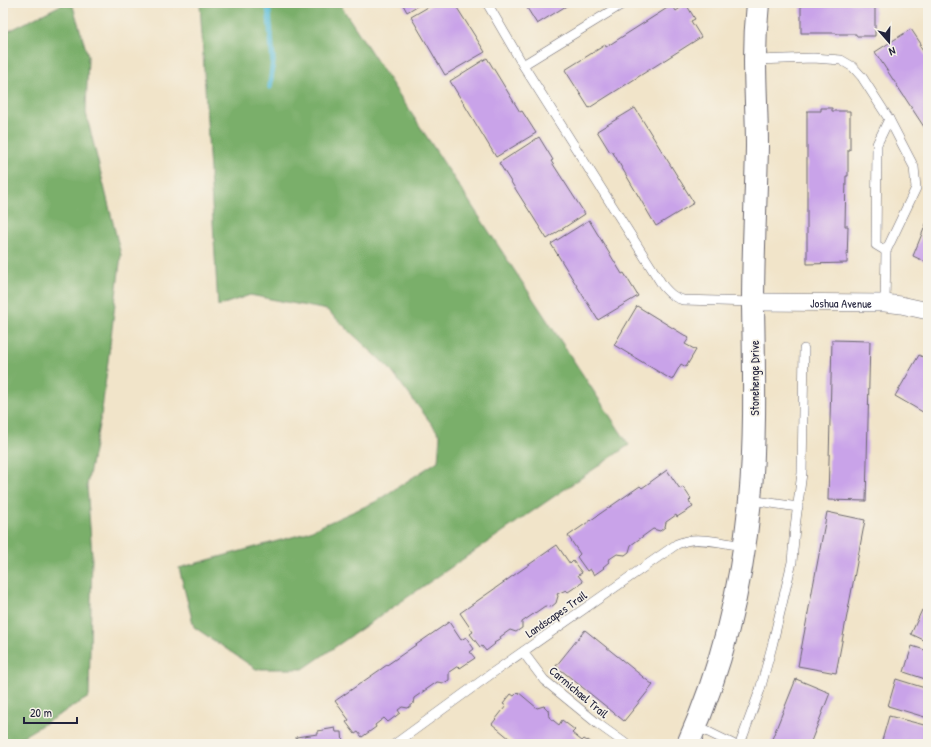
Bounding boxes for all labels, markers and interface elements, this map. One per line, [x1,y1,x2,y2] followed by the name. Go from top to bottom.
[869,22,909,62] north arrow
[887,44,898,59] text: N
[810,294,872,311] street label: Joshua Avenue
[746,340,763,416] street label: Stonehenge Drive
[522,586,591,641] street label: Landscapes Trail
[546,662,613,722] street label: Carmichael Trail
[24,699,77,725] scale bar
[30,704,52,721] text: 20 m

